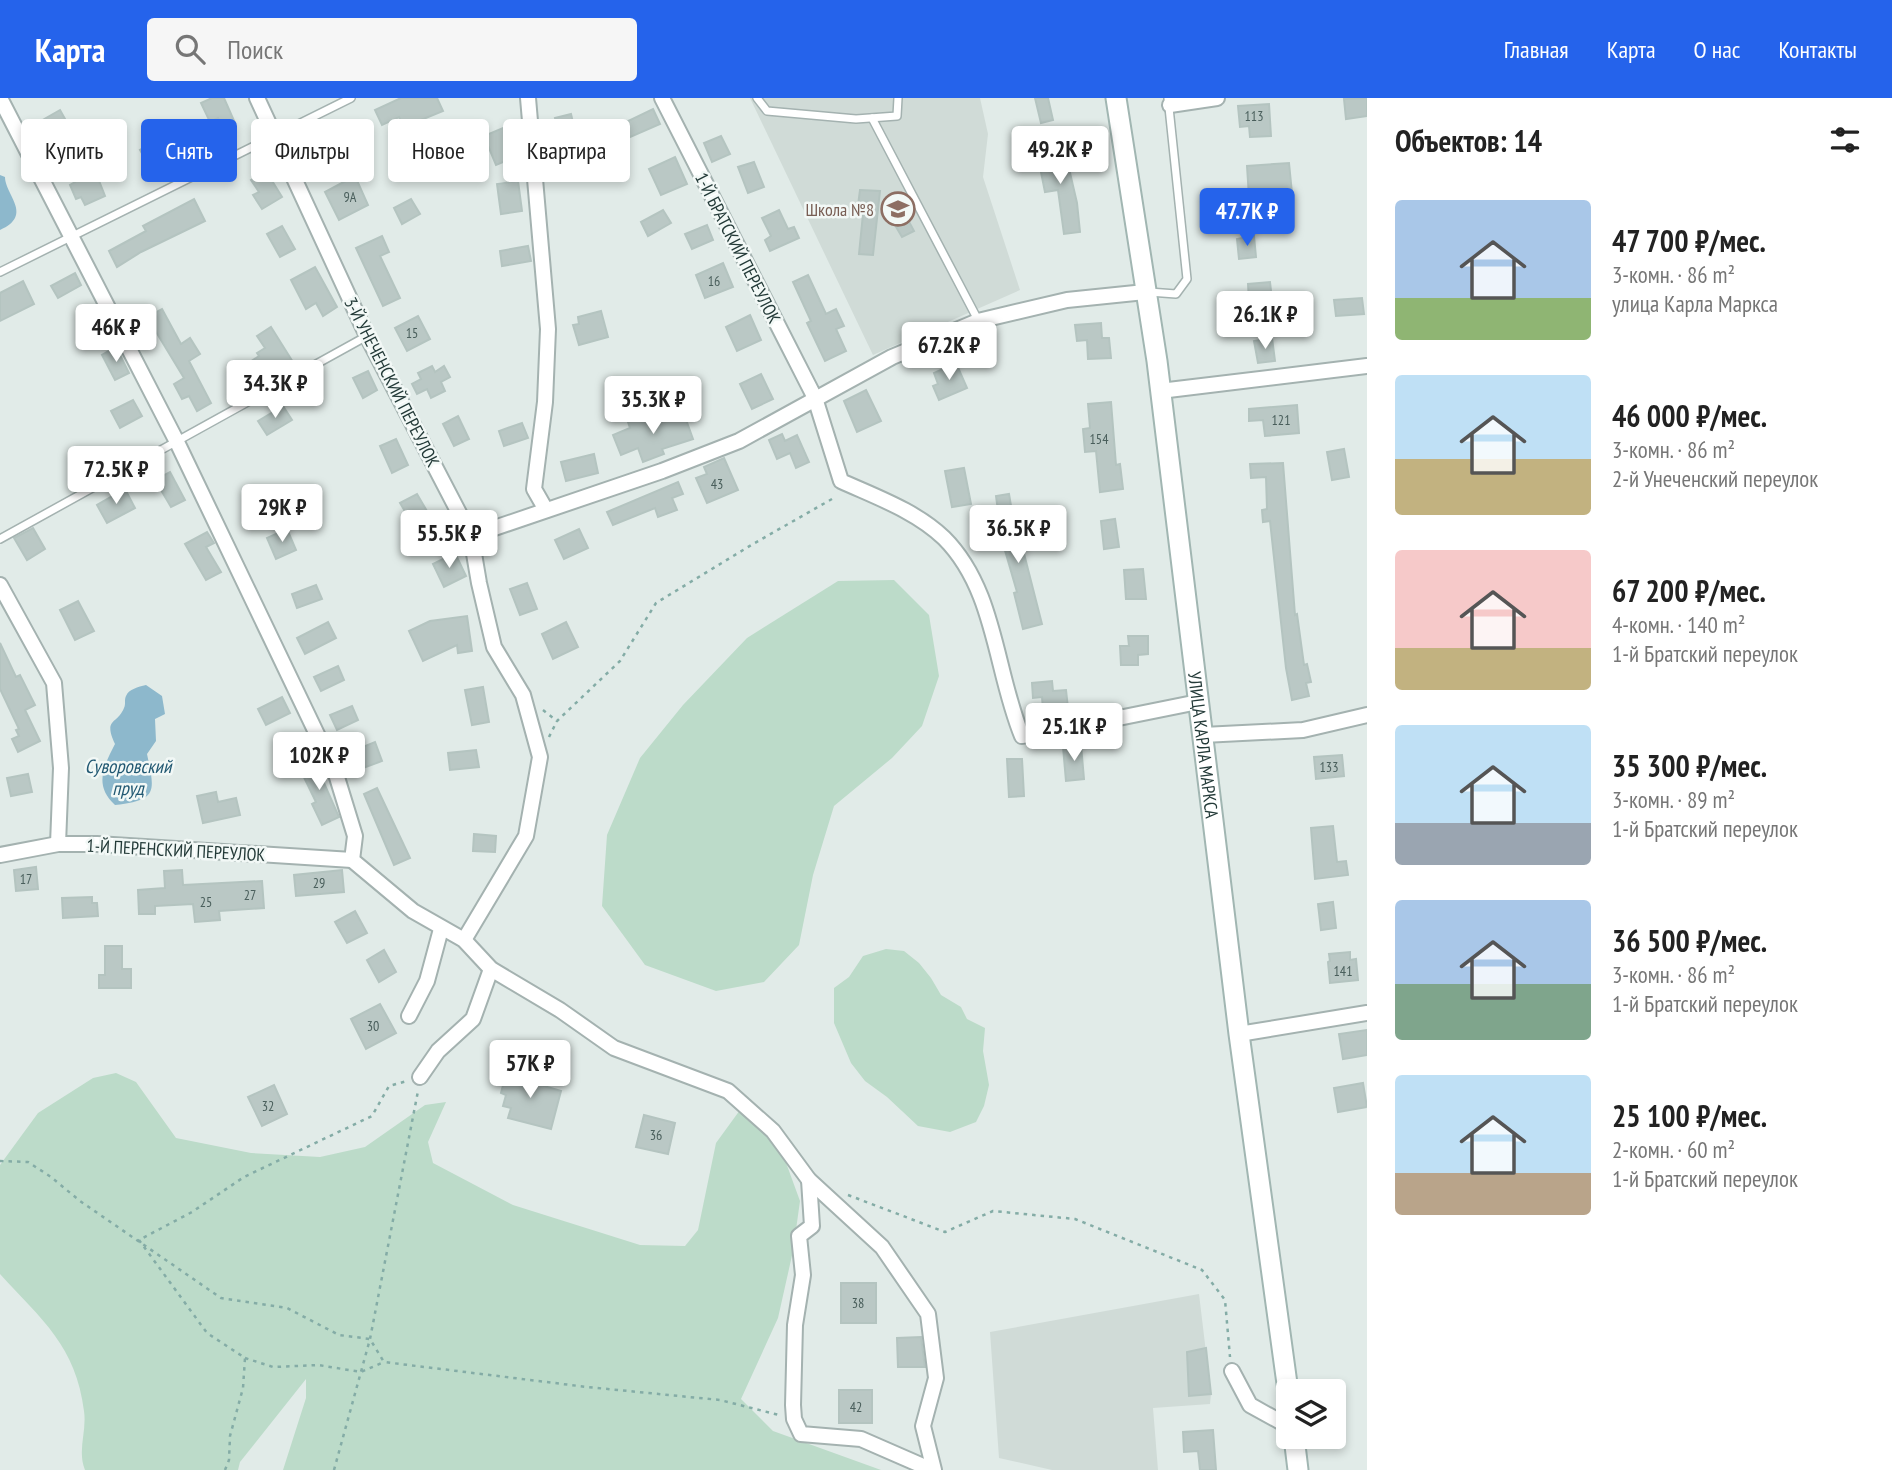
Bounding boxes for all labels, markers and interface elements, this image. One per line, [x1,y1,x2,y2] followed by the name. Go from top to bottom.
[147,18,637,81] search box
[35,28,105,71] text: Карта
[171,30,209,68] icon: search
[227,33,283,66] text: Поиск
[1504,34,1569,65] text: Главная
[1607,34,1656,65] text: Карта
[1694,34,1740,65] text: О нас
[1778,34,1857,65] text: Контакты
[1245,107,1263,125] house number: 113
[21,119,127,182] chip: Купить
[141,119,237,182] chip: Снять
[251,119,374,182] chip: Фильтры
[388,119,489,182] chip: Новое
[503,119,630,182] chip: Квартира
[1395,121,1542,160] text: Объектов: 14
[1826,121,1864,159] icon: filters
[995,126,1125,186] pin: 49.2K ₽
[1028,134,1092,163] text: 49.2K ₽
[690,169,786,327] street label: 1-Й БРАТСКИЙ ПЕРЕУЛОК
[344,188,357,206] house number: 9А
[1182,188,1312,248] pin: 47.7K ₽
[879,190,917,228] school or university icon: Школа №8
[1216,196,1278,225] text: 47.7K ₽
[806,198,874,221] place label: Школа №8
[1612,221,1766,260] text: 47 700 ₽/мес.
[1451,228,1535,312] icon: home
[1612,260,1735,289] text: 3-комн. · 86 m²
[708,272,720,290] house number: 16
[1612,289,1778,318] text: улица Карла Маркса
[1200,292,1330,351] pin: 26.1K ₽
[339,293,445,471] street label: 3-Й УНЕЧЕНСКИЙ ПЕРЕУЛОК
[1233,299,1297,328] text: 26.1K ₽
[67,304,165,364] pin: 46K ₽
[91,312,141,341] text: 46K ₽
[884,322,1014,382] pin: 67.2K ₽
[406,324,418,342] house number: 15
[918,330,980,359] text: 67.2K ₽
[210,360,340,420] pin: 34.3K ₽
[243,368,307,397] text: 34.3K ₽
[588,376,718,436] pin: 35.3K ₽
[621,384,685,413] text: 35.3K ₽
[1612,396,1767,435] text: 46 000 ₽/мес.
[1451,403,1535,487] icon: home
[1272,411,1290,429] house number: 121
[1090,430,1109,448] house number: 154
[1612,435,1735,464] text: 3-комн. · 86 m²
[51,446,181,506] pin: 72.5K ₽
[84,454,148,483] text: 72.5K ₽
[1612,464,1818,493] text: 2-й Унеченский переулок
[711,475,723,493] house number: 43
[233,484,331,544] pin: 29K ₽
[257,492,307,521] text: 29K ₽
[953,505,1083,565] pin: 36.5K ₽
[384,510,514,570] pin: 55.5K ₽
[986,513,1050,542] text: 36.5K ₽
[417,518,481,547] text: 55.5K ₽
[1612,571,1766,610] text: 67 200 ₽/мес.
[1451,578,1535,662] icon: home
[1612,610,1745,639] text: 4-комн. · 140 m²
[1612,639,1798,668] text: 1-й Братский переулок
[1183,670,1224,820] street label: УЛИЦА КАРЛА МАРКСА
[1009,704,1139,763] pin: 25.1K ₽
[1042,711,1106,740] text: 25.1K ₽
[262,732,376,792] pin: 102K ₽
[289,740,349,769] text: 102K ₽
[1612,746,1767,785] text: 35 300 ₽/мес.
[1451,753,1535,837] icon: home
[85,754,173,800] water label: Суворовский пруд
[1320,758,1338,776] house number: 133
[1612,785,1735,814] text: 3-комн. · 89 m²
[1612,814,1798,843] text: 1-й Братский переулок
[86,834,266,866] street label: 1-Й ПЕРЕНСКИЙ ПЕРЕУЛОК
[20,870,32,888] house number: 17
[313,874,325,892] house number: 29
[244,886,256,904] house number: 27
[200,893,212,911] house number: 25
[1612,921,1767,960] text: 36 500 ₽/мес.
[1451,928,1535,1012] icon: home
[1612,960,1735,989] text: 3-комн. · 86 m²
[1334,962,1352,980] house number: 141
[1612,989,1798,1018] text: 1-й Братский переулок
[367,1017,379,1035] house number: 30
[481,1040,579,1100] pin: 57K ₽
[505,1048,555,1077] text: 57K ₽
[1612,1096,1767,1135] text: 25 100 ₽/мес.
[262,1097,274,1115] house number: 32
[1451,1103,1535,1187] icon: home
[650,1126,662,1144] house number: 36
[1612,1135,1735,1164] text: 2-комн. · 60 m²
[1612,1164,1798,1193] text: 1-й Братский переулок
[852,1294,864,1312] house number: 38
[1276,1379,1346,1449] map controls
[1276,1379,1346,1449] button: layers
[850,1398,862,1416] house number: 42

